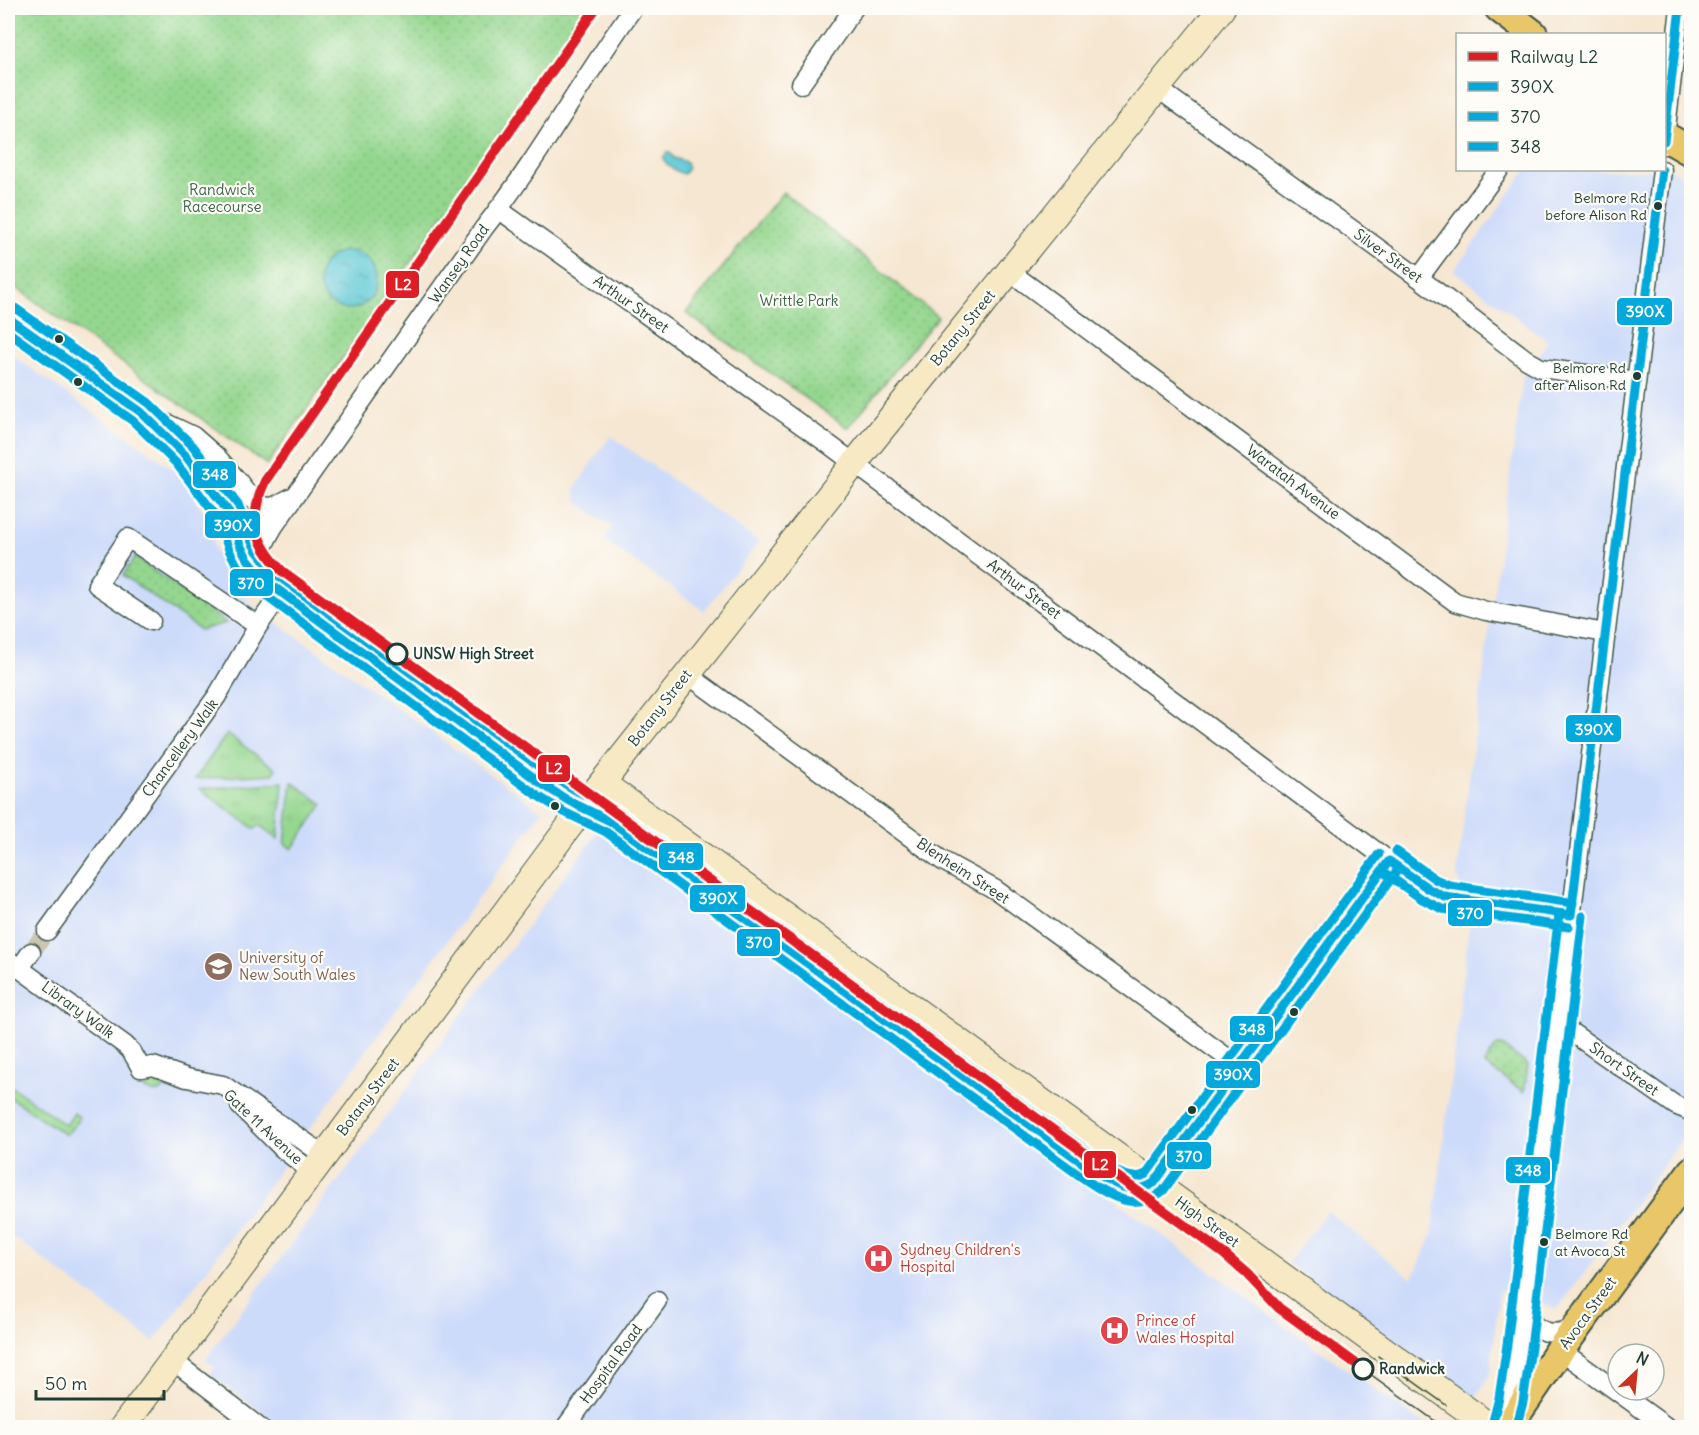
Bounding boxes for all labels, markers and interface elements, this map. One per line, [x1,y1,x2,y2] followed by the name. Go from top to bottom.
[1456,33,1666,171] legend
[1510,45,1598,68] text: Railway L2
[1510,75,1554,98] text: 390X
[1510,105,1541,128] text: 370
[1510,135,1541,158] text: 348
[182,180,262,216] park label: Randwick Racecourse
[1545,189,1647,224] place label: Belmore Rd before Alison Rd
[1652,200,1664,212] marker: Belmore Rd before Alison Rd
[424,220,493,307] street label: Wansey Road
[1350,224,1426,287] street label: Silver Street
[385,270,420,299] line badge: L2
[590,271,673,337] street label: Arthur Street
[394,274,412,294] text: L2
[926,286,999,370] street label: Botany Street
[760,291,839,310] park label: Writtle Park
[1616,297,1673,326] line badge: 390X
[1626,301,1665,321] text: 390X
[53,333,65,345] unlabelled marker
[1534,359,1626,394] place label: Belmore Rd after Alison Rd
[1631,370,1643,382] marker: Belmore Rd after Alison Rd
[72,376,84,388] unlabelled marker
[1243,440,1344,523] street label: Waratah Avenue
[192,460,237,489] line badge: 348
[201,464,229,484] text: 348
[204,510,261,539] line badge: 390X
[214,515,253,535] text: 390X
[983,555,1065,623] street label: Arthur Street
[229,568,274,597] line badge: 370
[237,573,265,593] text: 370
[386,643,408,665] marker: UNSW High Street
[413,644,535,664] place label: UNSW High Street
[624,665,696,750] street label: Botany Street
[138,695,222,801] street label: Chancellery Walk
[1565,714,1622,743] line badge: 390X
[1575,719,1614,739] text: 390X
[537,754,571,783] line badge: L2
[545,758,563,778] text: L2
[549,800,561,812] unlabelled marker
[913,834,1013,908] street label: Blenheim Street
[658,842,704,871] line badge: 348
[667,847,695,867] text: 348
[689,884,746,913] line badge: 390X
[699,888,738,908] text: 390X
[1447,899,1493,927] line badge: 370
[1456,903,1484,923] text: 370
[736,928,781,957] line badge: 370
[745,932,773,952] text: 370
[239,948,356,984] place label: University of New South Wales
[202,951,234,983] school or university icon: University of New South Wales
[38,977,119,1043] street label: Library Walk
[1288,1006,1300,1018] unlabelled marker
[1229,1015,1274,1043] line badge: 348
[1238,1019,1266,1039] text: 348
[1586,1038,1663,1099] street label: Short Street
[332,1054,403,1139] street label: Botany Street
[1205,1060,1261,1089] line badge: 390X
[1214,1064,1253,1084] text: 390X
[220,1085,307,1168] street label: Gate 11 Avenue
[1186,1104,1198,1116] unlabelled marker
[1166,1141,1212,1170] line badge: 370
[1175,1146,1203,1166] text: 370
[1083,1150,1117,1179] line badge: L2
[1091,1154,1109,1174] text: L2
[1505,1156,1551,1184] line badge: 348
[1514,1160,1542,1180] text: 348
[1171,1192,1243,1251] street label: High Street
[1555,1225,1628,1260] place label: Belmore Rd at Avoca St
[1538,1236,1550,1248] marker: Belmore Rd at Avoca St
[900,1240,1021,1276] place label: Sydney Children's Hospital
[863,1243,895,1275] hospital icon: Sydney Children's Hospital
[1555,1273,1620,1353] street label: Avoca Street
[1136,1311,1234,1347] place label: Prince of Wales Hospital
[1099,1314,1131,1346] hospital icon: Prince of Wales Hospital
[575,1320,646,1407] street label: Hospital Road
[1606,1342,1666,1402] north arrow
[1633,1347,1652,1370] text: N
[1352,1358,1374,1380] marker: Randwick
[1379,1359,1445,1378] place label: Randwick
[36,1363,164,1401] scale bar
[45,1372,87,1395] text: 50 m

